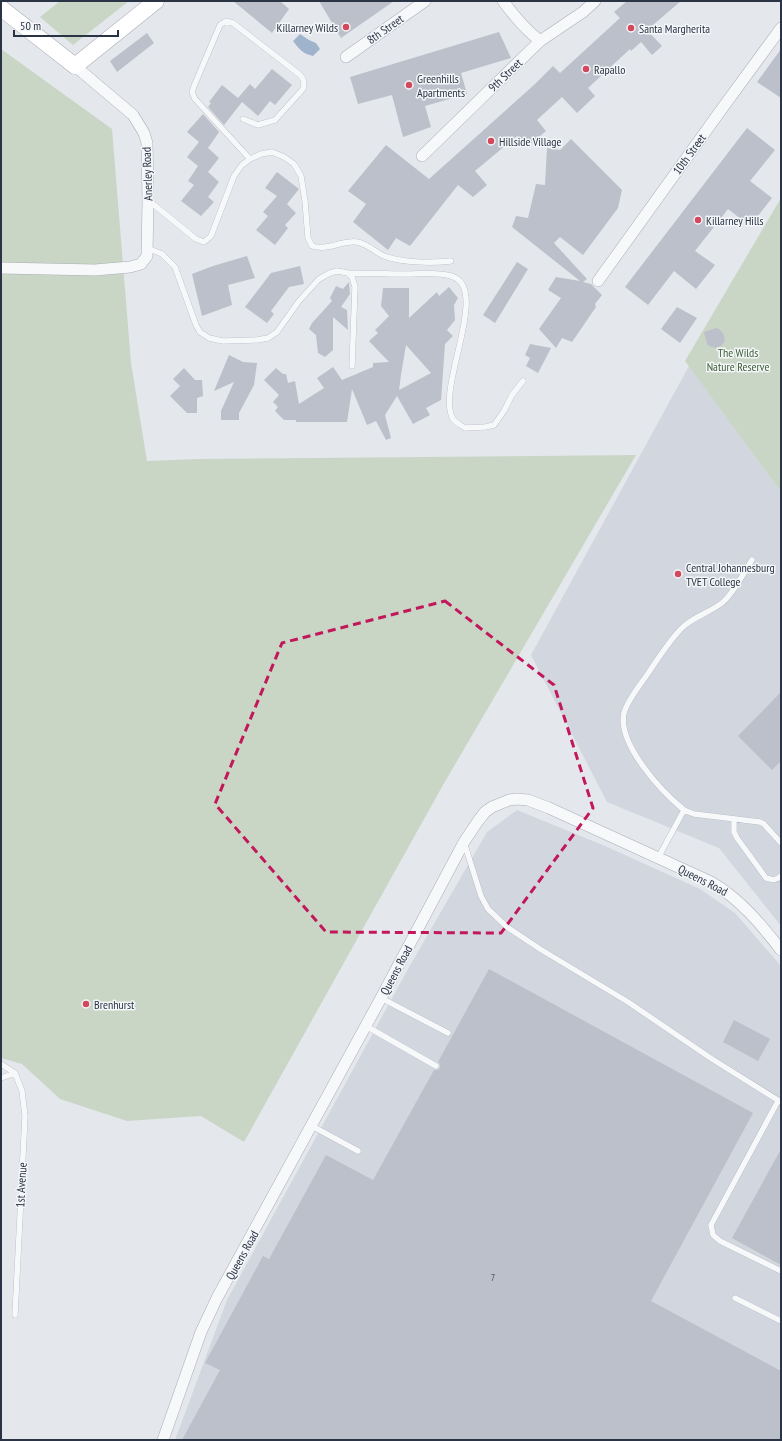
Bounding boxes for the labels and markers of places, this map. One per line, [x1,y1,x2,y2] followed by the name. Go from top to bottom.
[277,20,338,35] place label: Killarney Wilds
[639,21,710,36] place label: Santa Margherita
[341,22,351,32] marker: Killarney Wilds
[626,23,636,33] marker: Santa Margherita
[594,62,625,77] place label: Rapallo
[581,64,591,74] marker: Rapallo
[417,71,465,100] place label: Greenhills Apartments
[404,80,414,90] marker: Greenhills Apartments
[499,134,561,149] place label: Hillside Village
[486,136,496,146] marker: Hillside Village
[706,213,764,228] place label: Killarney Hills
[693,215,703,225] marker: Killarney Hills
[686,560,775,589] place label: Central Johannesburg TVET College
[673,569,683,579] marker: Central Johannesburg TVET College
[94,997,135,1012] place label: Brenhurst
[81,999,91,1009] marker: Brenhurst

